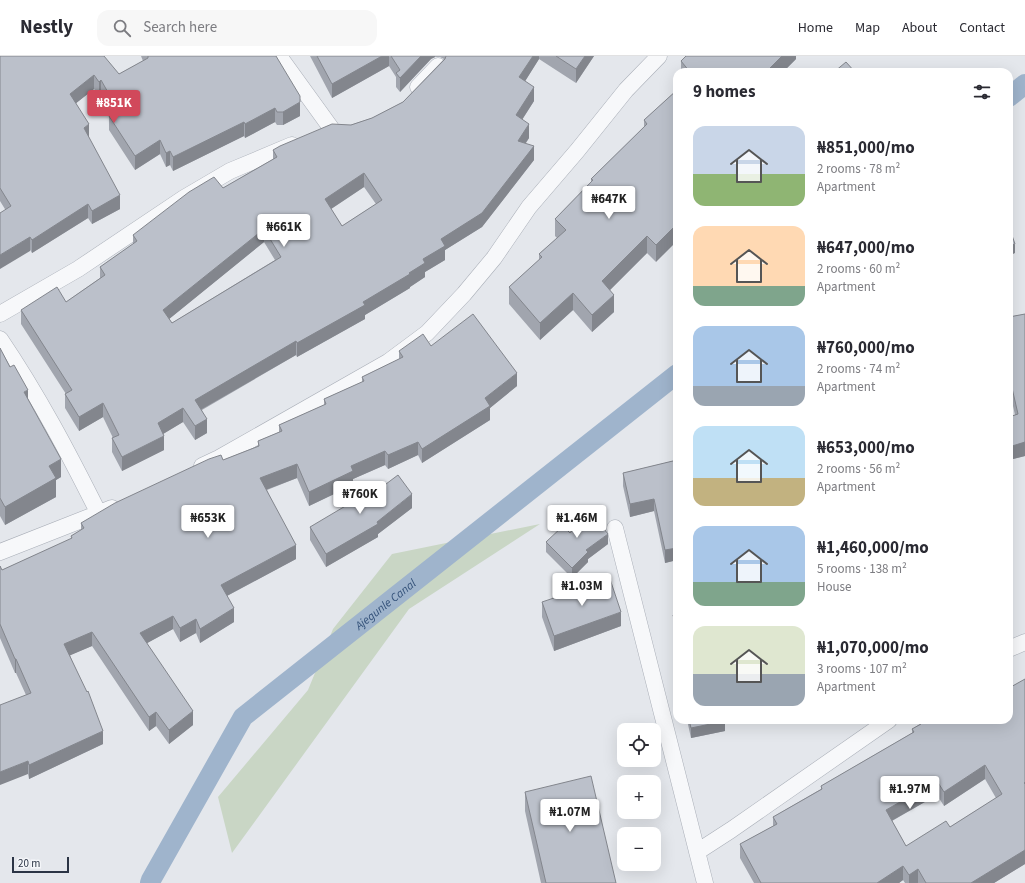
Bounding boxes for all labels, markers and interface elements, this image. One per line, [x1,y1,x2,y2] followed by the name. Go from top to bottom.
[97,10,377,46] search box
[20,14,73,41] text: Nestly
[111,17,133,39] icon: search
[143,17,217,38] text: Search here
[798,18,833,38] text: Home
[855,18,880,38] text: Map
[902,18,937,38] text: About
[959,18,1005,38] text: Contact
[693,80,755,104] text: 9 homes
[971,81,993,103] icon: filters
[86,90,142,124] pin: ₦851K
[96,94,132,112] text: ₦851K
[817,136,915,160] text: ₦851,000/mo
[725,142,773,190] icon: home
[817,160,900,178] text: 2 rooms · 78 m²
[817,178,875,196] text: Apartment
[581,186,637,220] pin: ₦647K
[591,190,627,208] text: ₦647K
[256,214,312,248] pin: ₦661K
[266,218,302,236] text: ₦661K
[817,236,915,260] text: ₦647,000/mo
[725,242,773,290] icon: home
[817,260,900,278] text: 2 rooms · 60 m²
[817,278,875,296] text: Apartment
[817,336,915,360] text: ₦760,000/mo
[725,342,773,390] icon: home
[817,360,900,378] text: 2 rooms · 74 m²
[817,378,875,396] text: Apartment
[817,436,915,460] text: ₦653,000/mo
[725,442,773,490] icon: home
[817,460,900,478] text: 2 rooms · 56 m²
[817,478,875,496] text: Apartment
[332,481,388,515] pin: ₦760K
[342,485,378,503] text: ₦760K
[180,505,236,539] pin: ₦653K
[544,505,610,539] pin: ₦1.46M
[190,509,226,527] text: ₦653K
[556,509,598,527] text: ₦1.46M
[817,536,929,560] text: ₦1,460,000/mo
[725,542,773,590] icon: home
[817,560,907,578] text: 5 rooms · 138 m²
[549,573,615,607] pin: ₦1.03M
[351,575,420,634] water label: Ajegunle Canal
[561,577,603,595] text: ₦1.03M
[817,578,852,596] text: House
[817,636,929,660] text: ₦1,070,000/mo
[725,642,773,690] icon: home
[817,660,907,678] text: 3 rooms · 107 m²
[817,678,875,696] text: Apartment
[617,723,661,871] map controls
[617,723,661,767] button: locate
[617,775,661,819] button: +
[877,776,943,810] pin: ₦1.97M
[889,780,931,798] text: ₦1.97M
[537,799,603,833] pin: ₦1.07M
[549,803,591,821] text: ₦1.07M
[617,827,661,871] button: −
[12,855,69,874] scale bar
[18,856,40,871] text: 20 m

